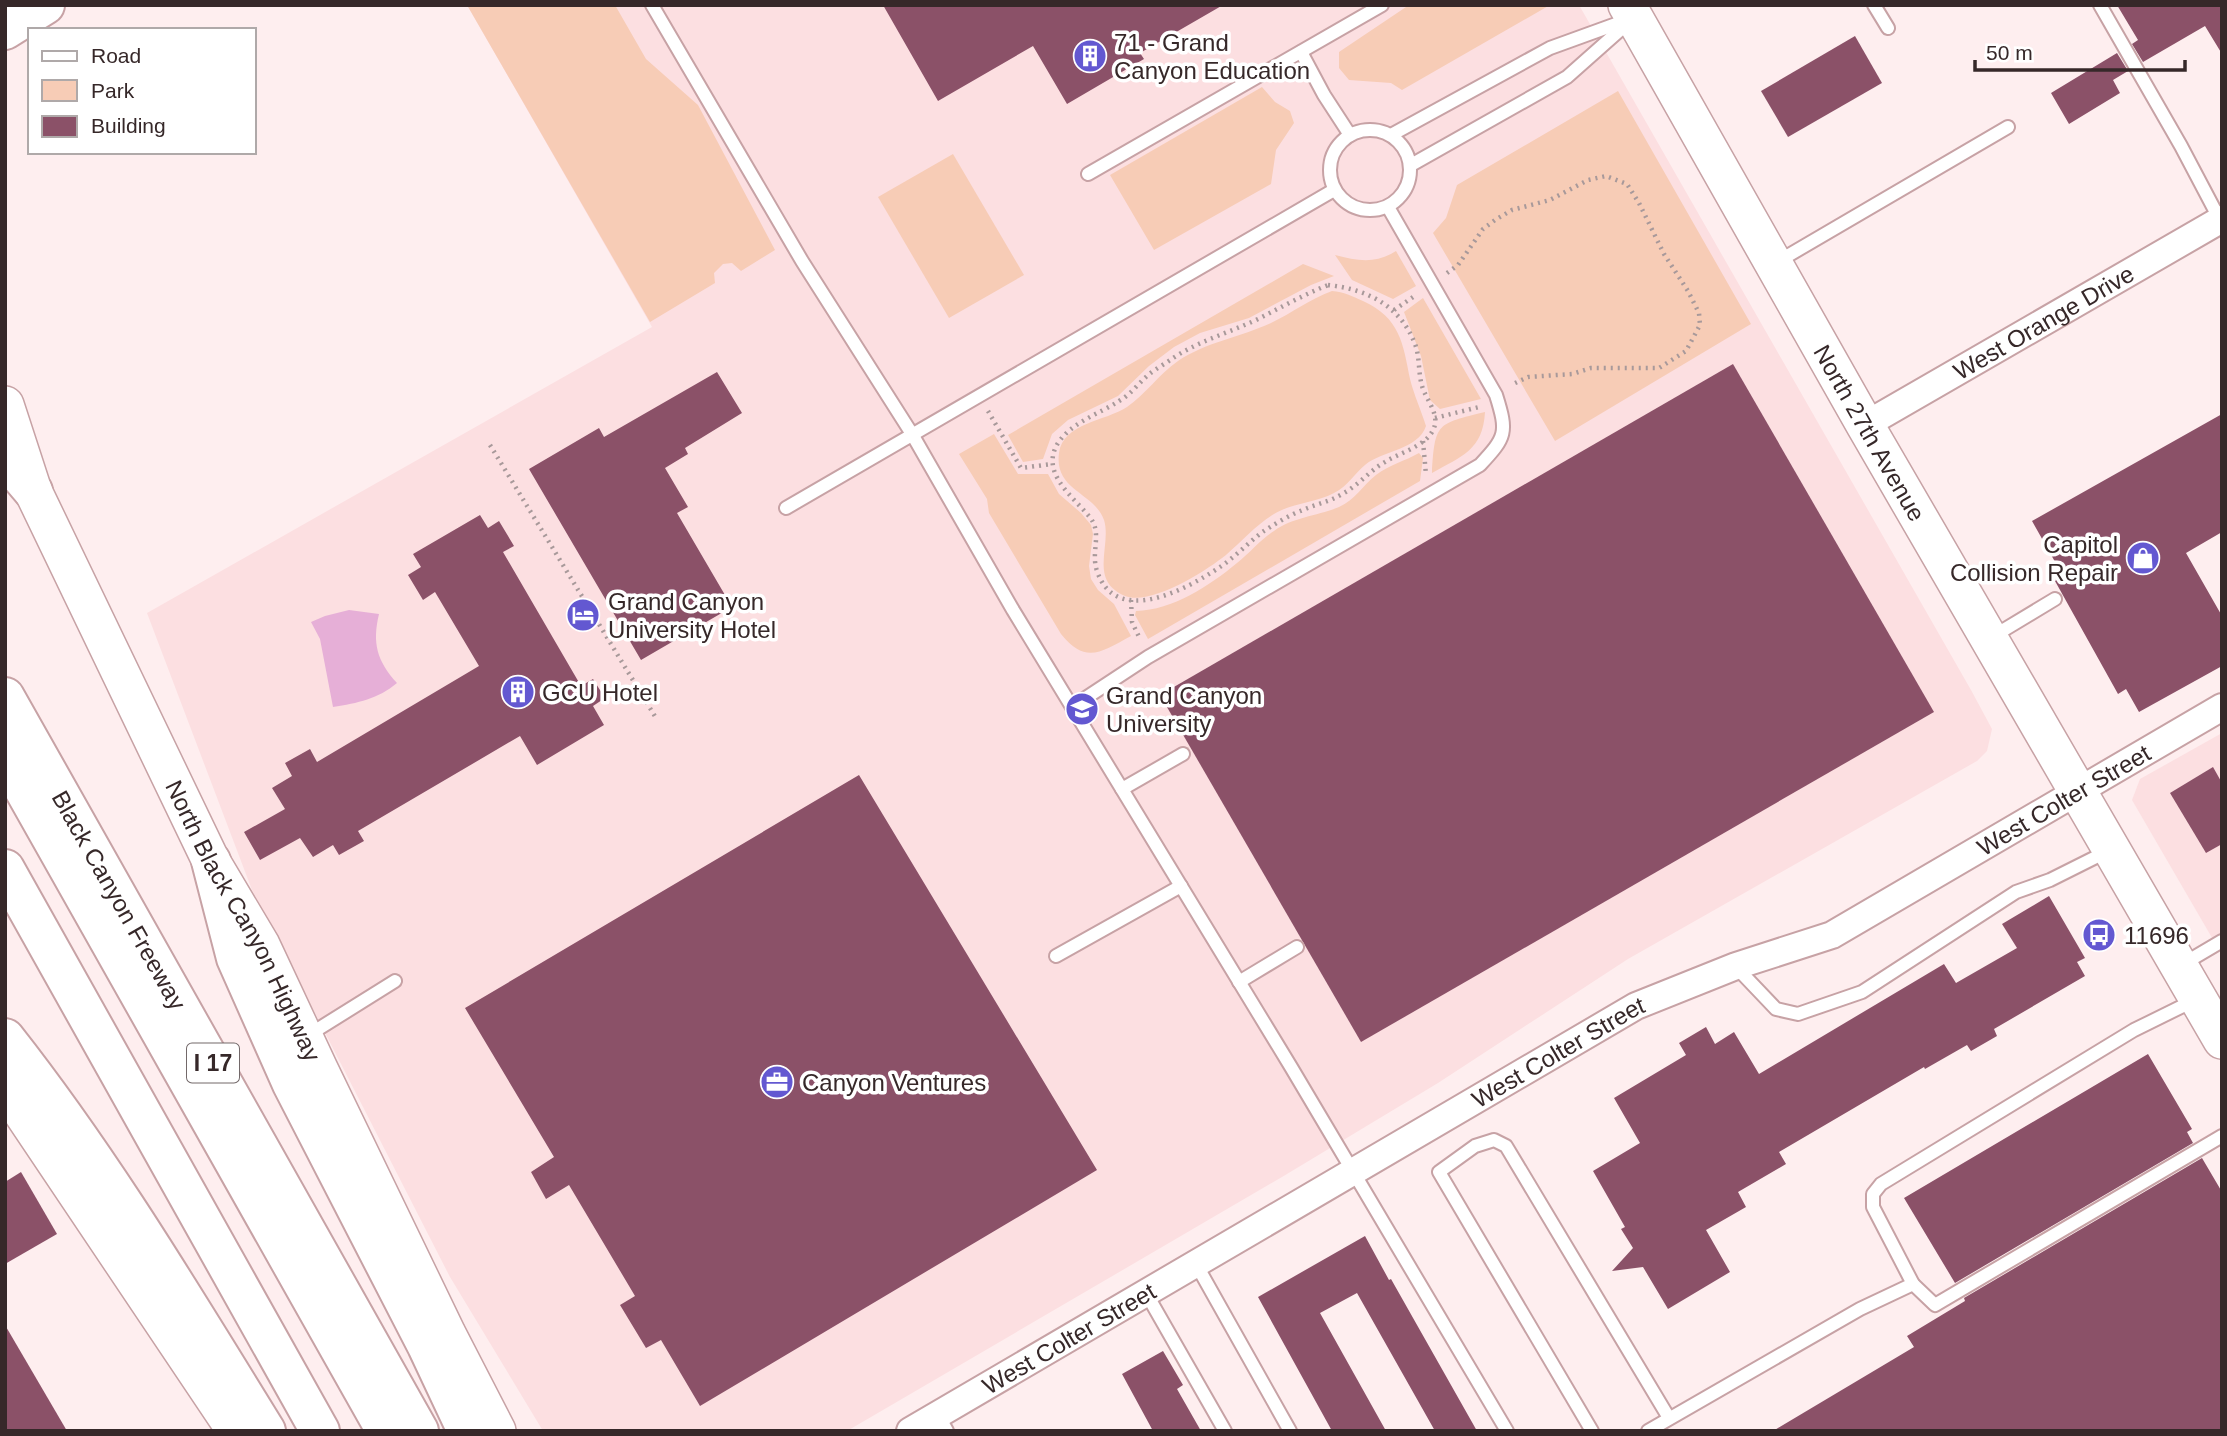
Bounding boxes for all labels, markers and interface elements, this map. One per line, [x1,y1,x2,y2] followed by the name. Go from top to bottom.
[28,28,256,154] legend
[1975,28,2185,72] scale bar
[1114,29,1310,84] place label: 71 - Grand Canyon Education
[1071,37,1109,75] building icon: 71 - Grand Canyon Education
[1986,41,2033,64] text: 50 m
[91,44,141,67] text: Road
[91,79,135,102] text: Park
[91,114,166,137] text: Building
[1948,259,2138,385] street label: West Orange Drive
[1809,340,1931,526] street label: North 27th Avenue
[1950,531,2118,586] place label: Capitol Collision Repair
[2124,539,2162,577] shop icon: Capitol Collision Repair
[608,588,776,643] place label: Grand Canyon University Hotel
[564,596,602,634] hotel icon: Grand Canyon University Hotel
[499,673,537,711] building icon: GCU Hotel
[542,679,658,706] place label: GCU Hotel
[1106,682,1262,737] place label: Grand Canyon University
[1063,690,1101,728] school or university icon: Grand Canyon University
[1972,738,2155,861] street label: West Colter Street
[161,776,327,1065] street label: North Black Canyon Highway
[47,786,192,1014] street label: Black Canyon Freeway
[2080,916,2118,954] bus stop icon: 11696
[2124,922,2189,949] place label: 11696
[1467,991,1648,1113] street label: West Colter Street
[187,1044,239,1082] road number: I 17
[758,1063,796,1101] office icon: Canyon Ventures
[802,1069,986,1096] place label: Canyon Ventures
[978,1277,1160,1399] street label: West Colter Street

